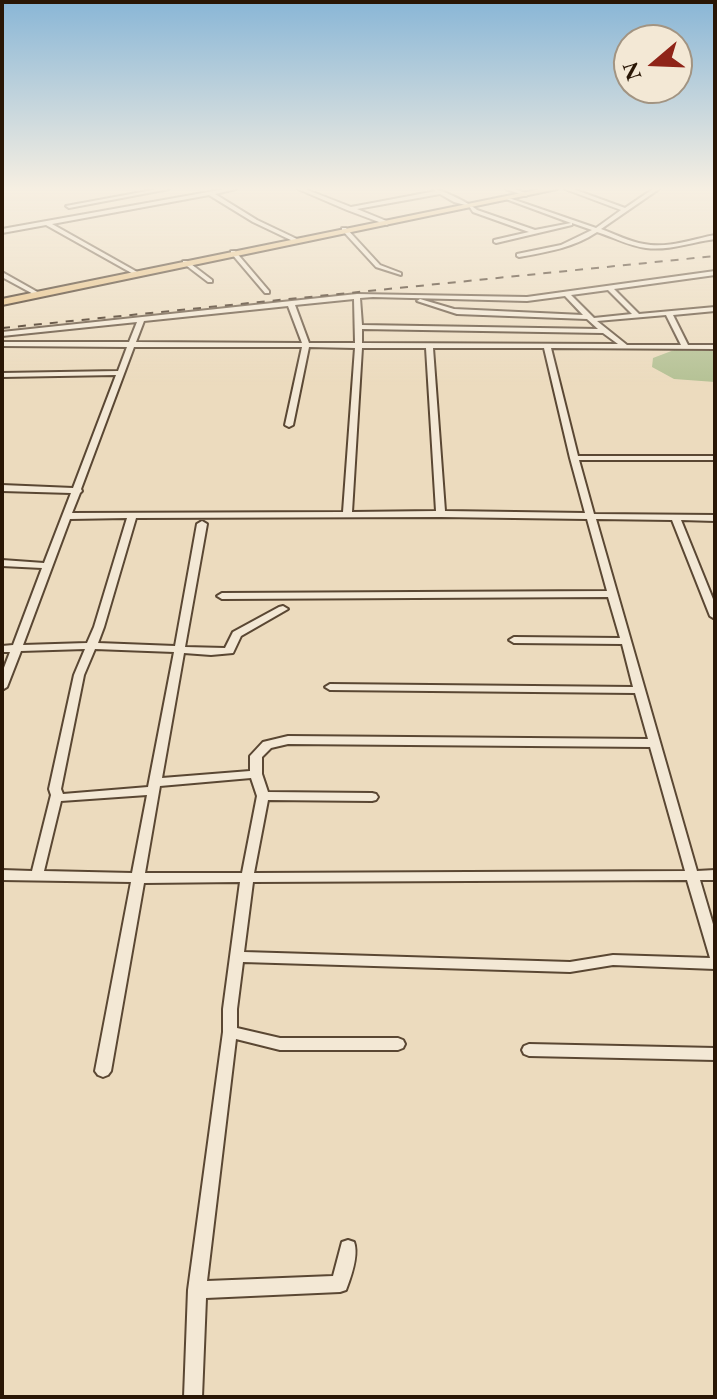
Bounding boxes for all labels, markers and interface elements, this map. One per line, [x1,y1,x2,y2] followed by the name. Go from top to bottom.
[613,24,693,104] north arrow
[615,58,648,84] text: N

